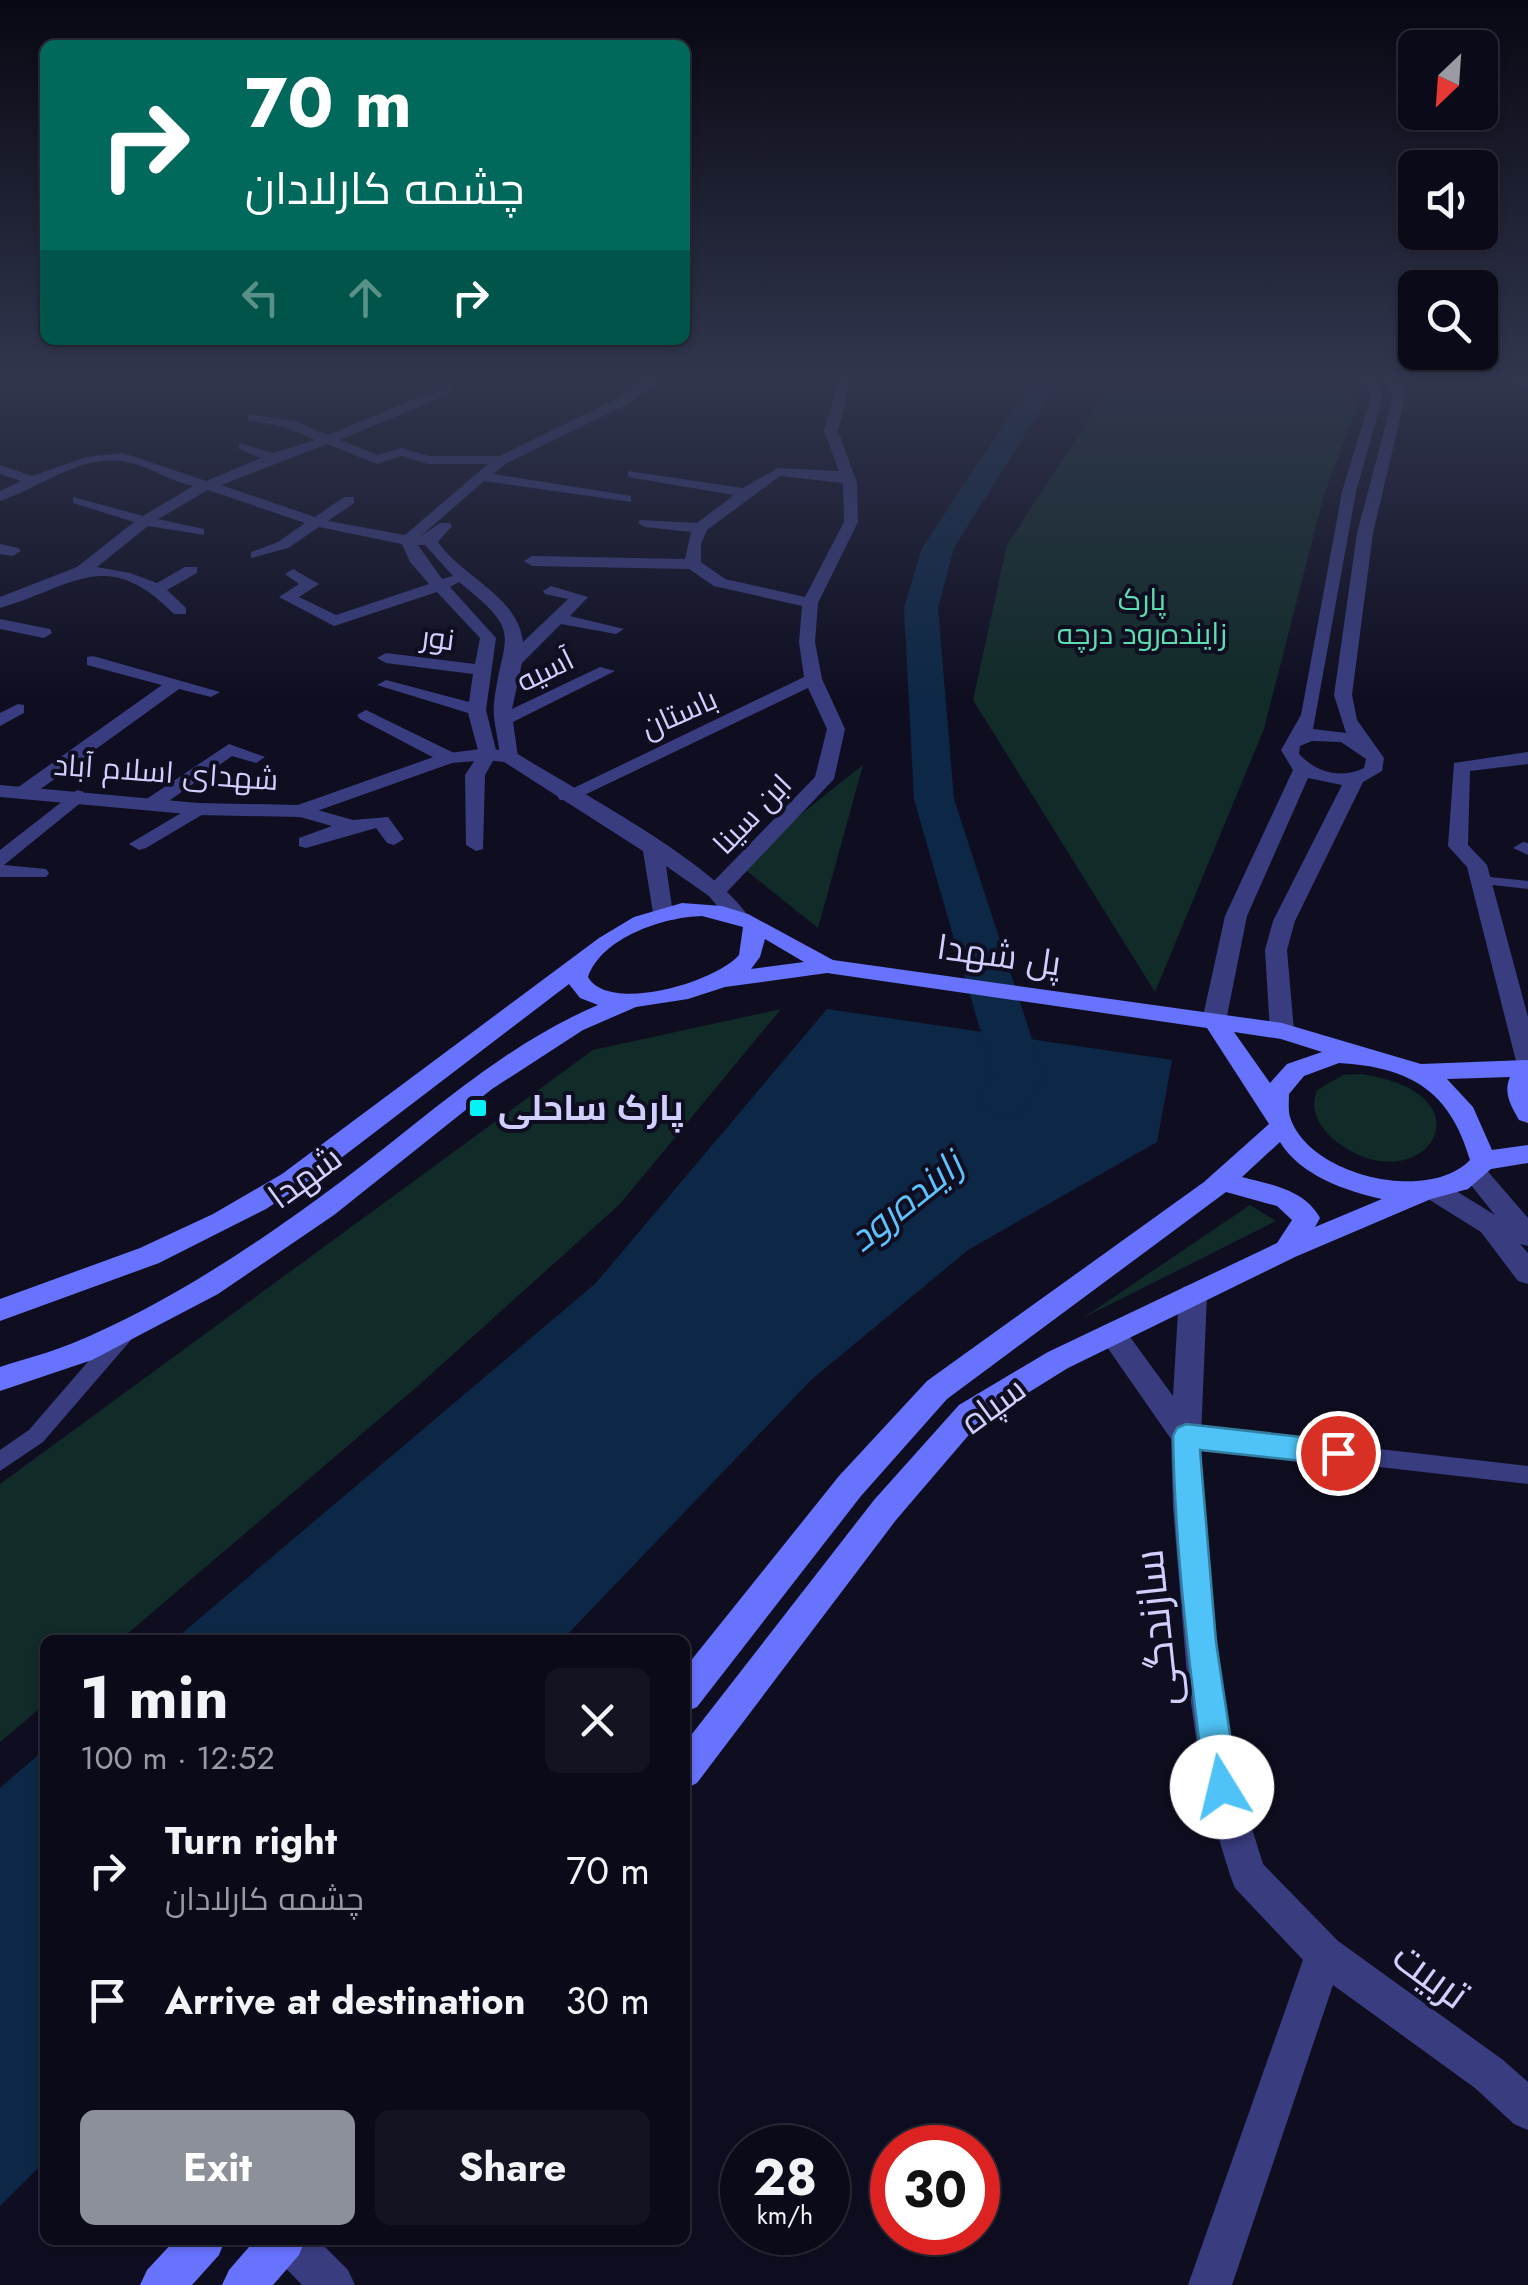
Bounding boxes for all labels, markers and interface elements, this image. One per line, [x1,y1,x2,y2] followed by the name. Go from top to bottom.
[1398,30,1498,130] north arrow
[1398,30,1498,370] map controls
[245,52,412,153] text: 70 m
[80,80,210,210] icon: right
[1398,150,1498,250] button: sound
[245,156,525,221] text: چشمه کارلادان
[233,270,288,325] icon: left
[338,270,393,325] icon: ahead
[443,270,498,325] icon: right
[1398,270,1498,370] button: search
[1057,578,1227,655] park label: پارک زاینده‌رود درچه
[417,614,457,661] street label: نور
[509,638,581,702] street label: آسیه
[634,677,724,749] street label: باستان
[52,743,280,801] street label: شهدای اسلام آباد
[703,764,801,864] street label: ابن سینا
[934,922,1064,988] street label: پل شهدا
[498,1083,684,1133] place label: پارک ساحلی
[467,1097,489,1119] marker: پارک ساحلی
[258,1133,352,1221] street label: شهدا
[836,1135,977,1264] water label: زاینده‌رود
[950,1364,1036,1446] street label: سپاه
[1296,1411,1381,1496] pin
[1311,1426,1366,1481] icon: arrive
[1117,1547,1195,1709] street label: سازندگی
[80,1654,229,1741] text: 1 min
[545,1668,650,1773] button: close
[80,1735,275,1781] text: 100 m · 12:52
[1170,1735,1274,1839] position arrow
[165,1813,337,1868] text: Turn right
[80,1843,135,1898] icon: right
[566,1843,650,1898] text: 70 m
[165,1876,364,1922] text: چشمه کارلادان
[1380,1926,1482,2024] street label: تربیت
[80,1973,135,2028] icon: arrive
[165,1973,526,2028] text: Arrive at destination
[565,1973,650,2028] text: 30 m
[80,2110,355,2225] button: Exit
[375,2110,650,2225] button: Share
[870,2125,1000,2255] speed limit sign: 30
[753,2141,817,2214] text: 28
[757,2197,813,2233] text: km/h

